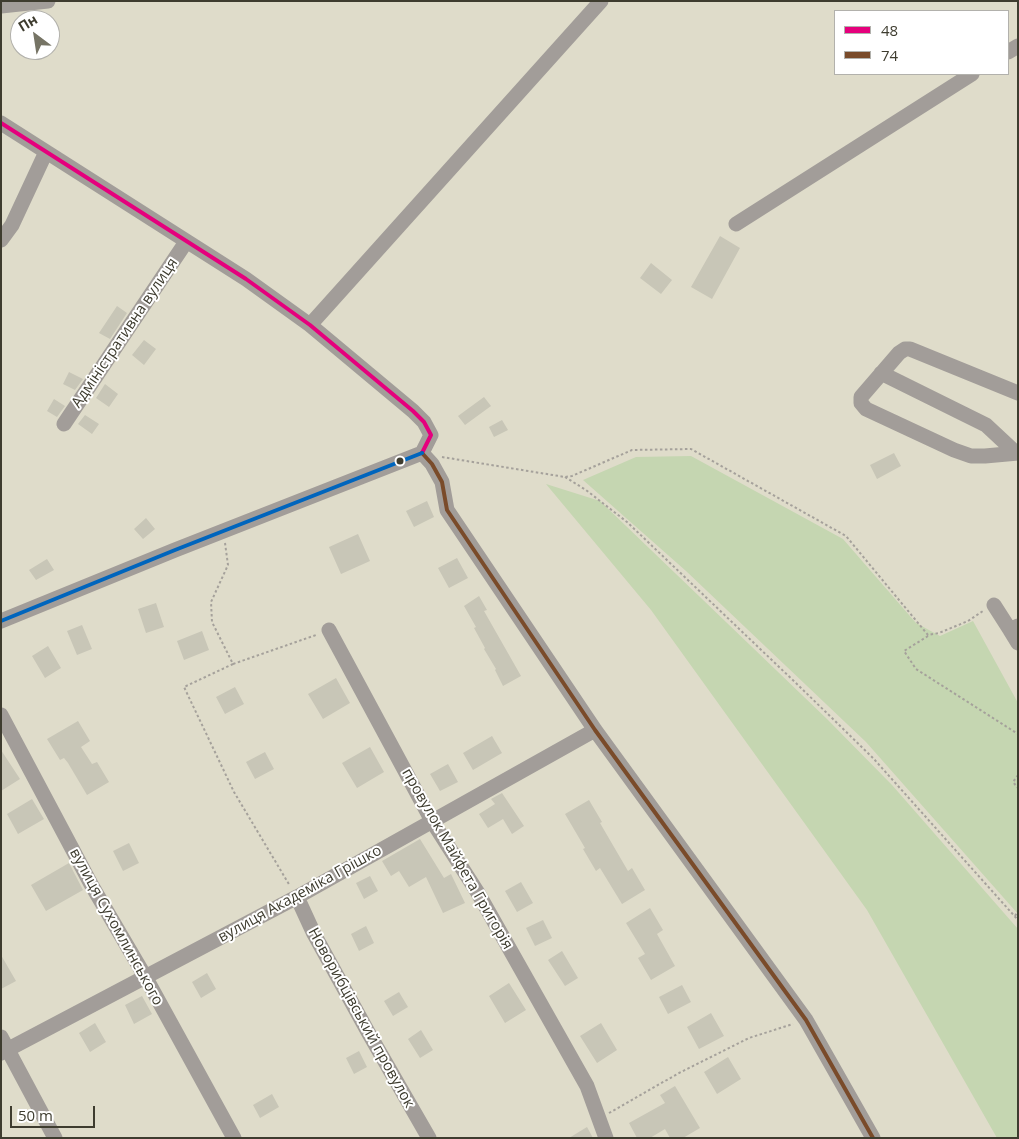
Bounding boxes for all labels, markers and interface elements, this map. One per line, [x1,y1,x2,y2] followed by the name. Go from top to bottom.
[14,9,41,36] text: Пн
[10,10,60,60] north arrow
[834,10,1009,75] legend
[881,20,898,40] text: 48
[881,45,898,65] text: 74
[68,255,182,411] street label: Адміністративна вулиця
[395,456,405,466] unlabelled marker
[398,765,516,953] street label: провулок Майфета Григорія
[215,842,385,946] street label: вулиця Академіка Грішко
[65,845,167,1009] street label: вулиця Сухомлинського
[304,925,418,1111] street label: Новорибцівський провулок
[12,1096,98,1128] scale bar
[18,1105,53,1125] text: 50 m

